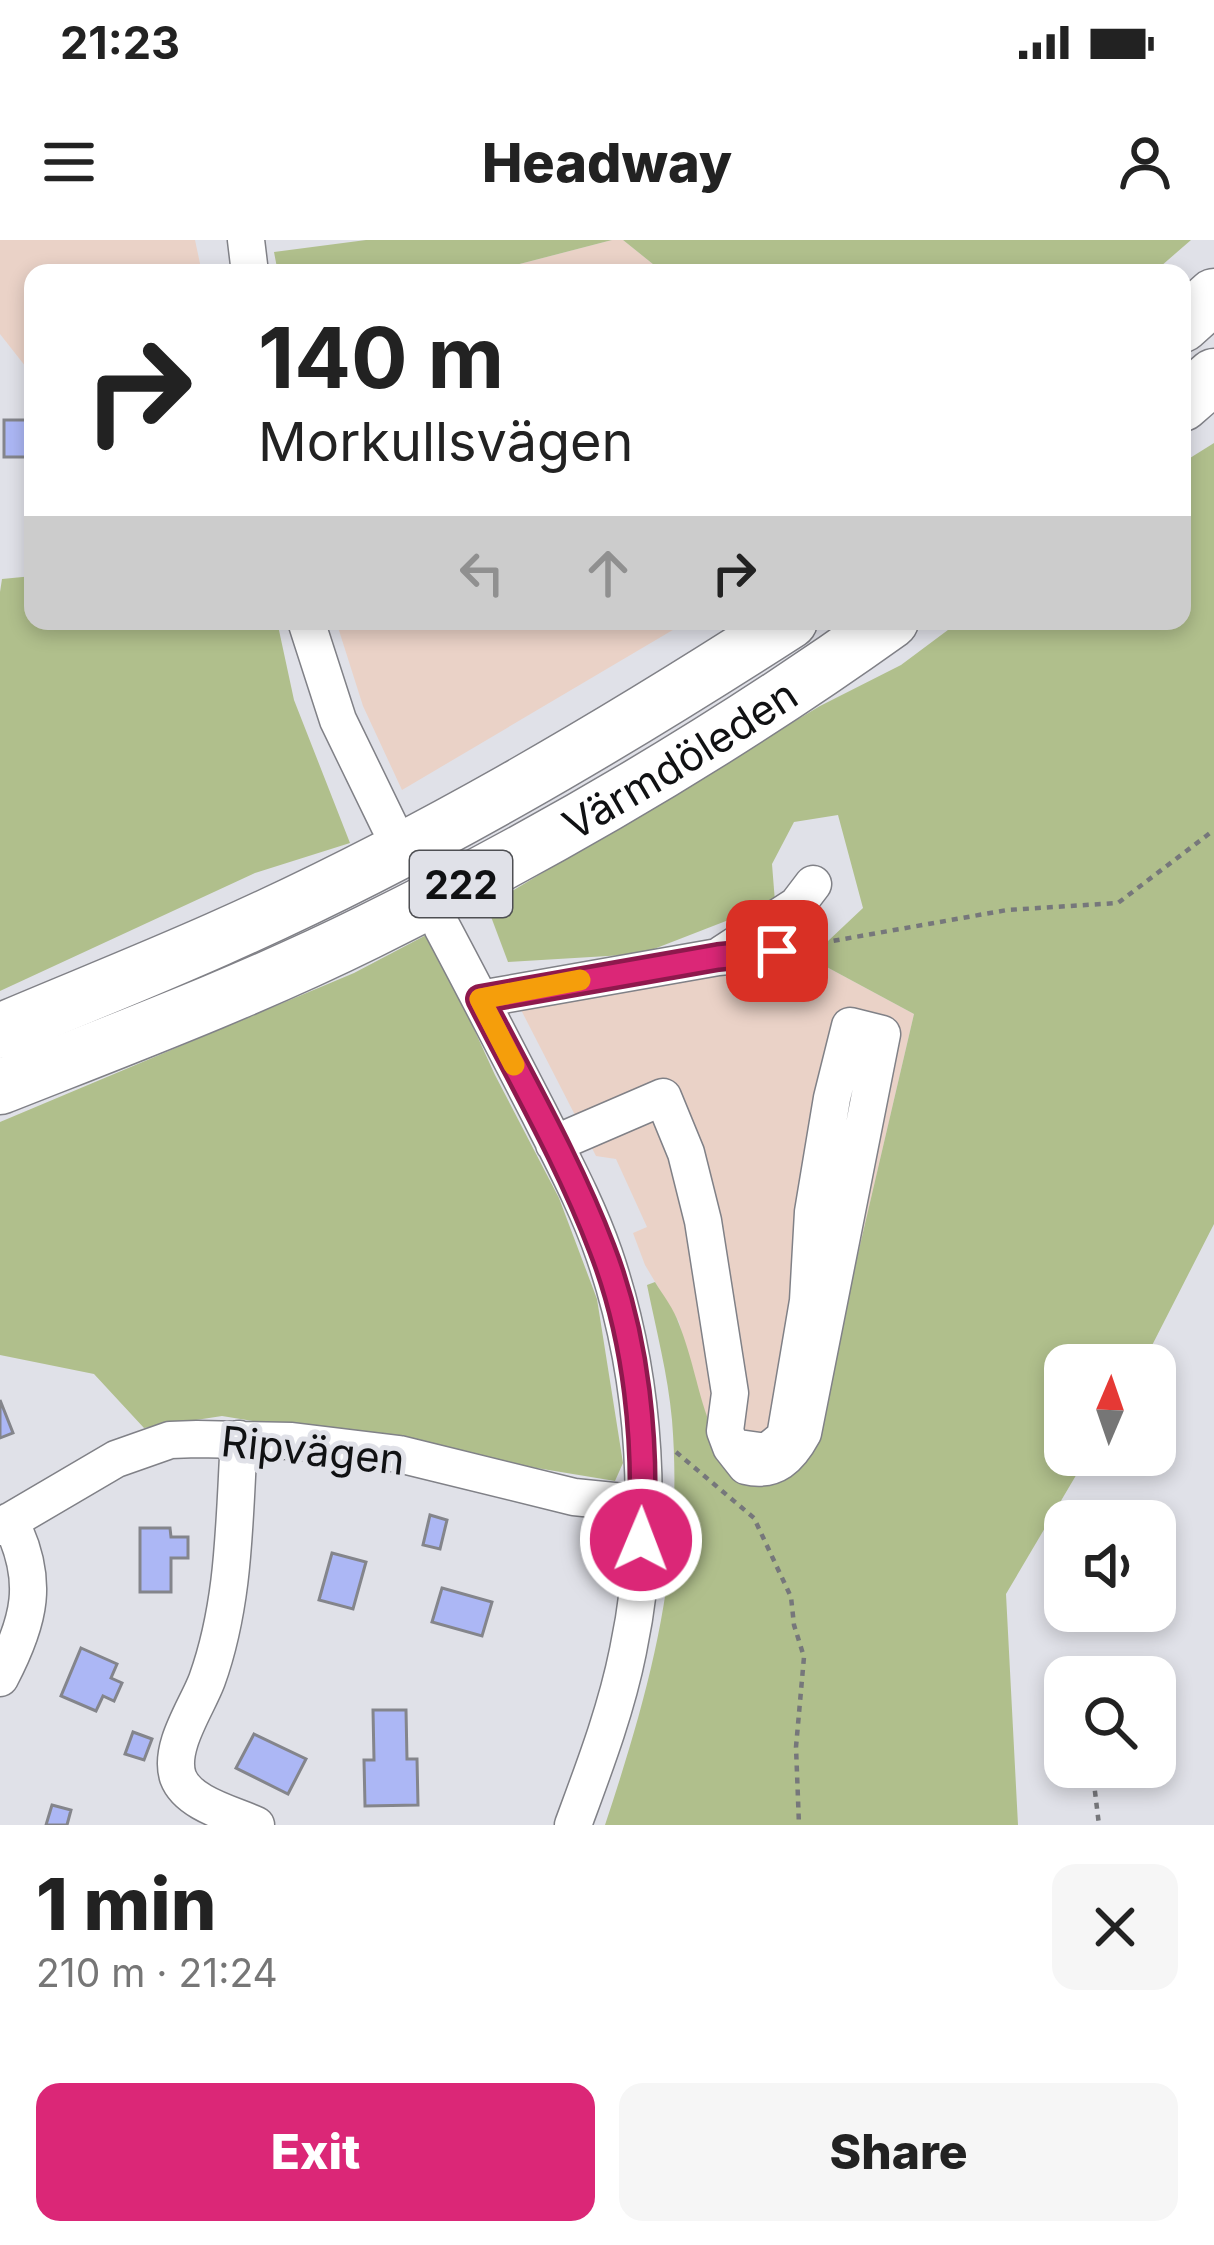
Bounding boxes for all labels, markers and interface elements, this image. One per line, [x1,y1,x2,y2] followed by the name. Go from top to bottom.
[60,15,180,70] text: 21:23
[36,129,102,195] icon: menu
[1112,129,1178,195] icon: person
[482,130,732,195] text: Headway
[258,307,504,408] text: 140 m
[60,312,216,468] icon: right
[258,409,633,474] text: Morkullsvägen
[449,540,515,606] icon: left
[575,540,641,606] icon: ahead
[701,540,767,606] icon: right
[554,668,806,850] street label: Värmdöleden
[410,851,512,917] road number: 222
[726,900,828,1002] pin
[744,918,810,984] icon: arrive
[1044,1344,1176,1476] north arrow
[1044,1344,1176,1788] map controls
[219,1415,407,1485] street label: Ripvägen
[578,1477,704,1603] position arrow
[1044,1500,1176,1632] button: sound
[1044,1656,1176,1788] button: search
[36,1860,216,1947] text: 1 min
[1052,1864,1178,1990] button: close
[36,1949,278,1996] text: 210 m · 21:24
[36,2083,595,2221] button: Exit
[619,2083,1178,2221] button: Share

